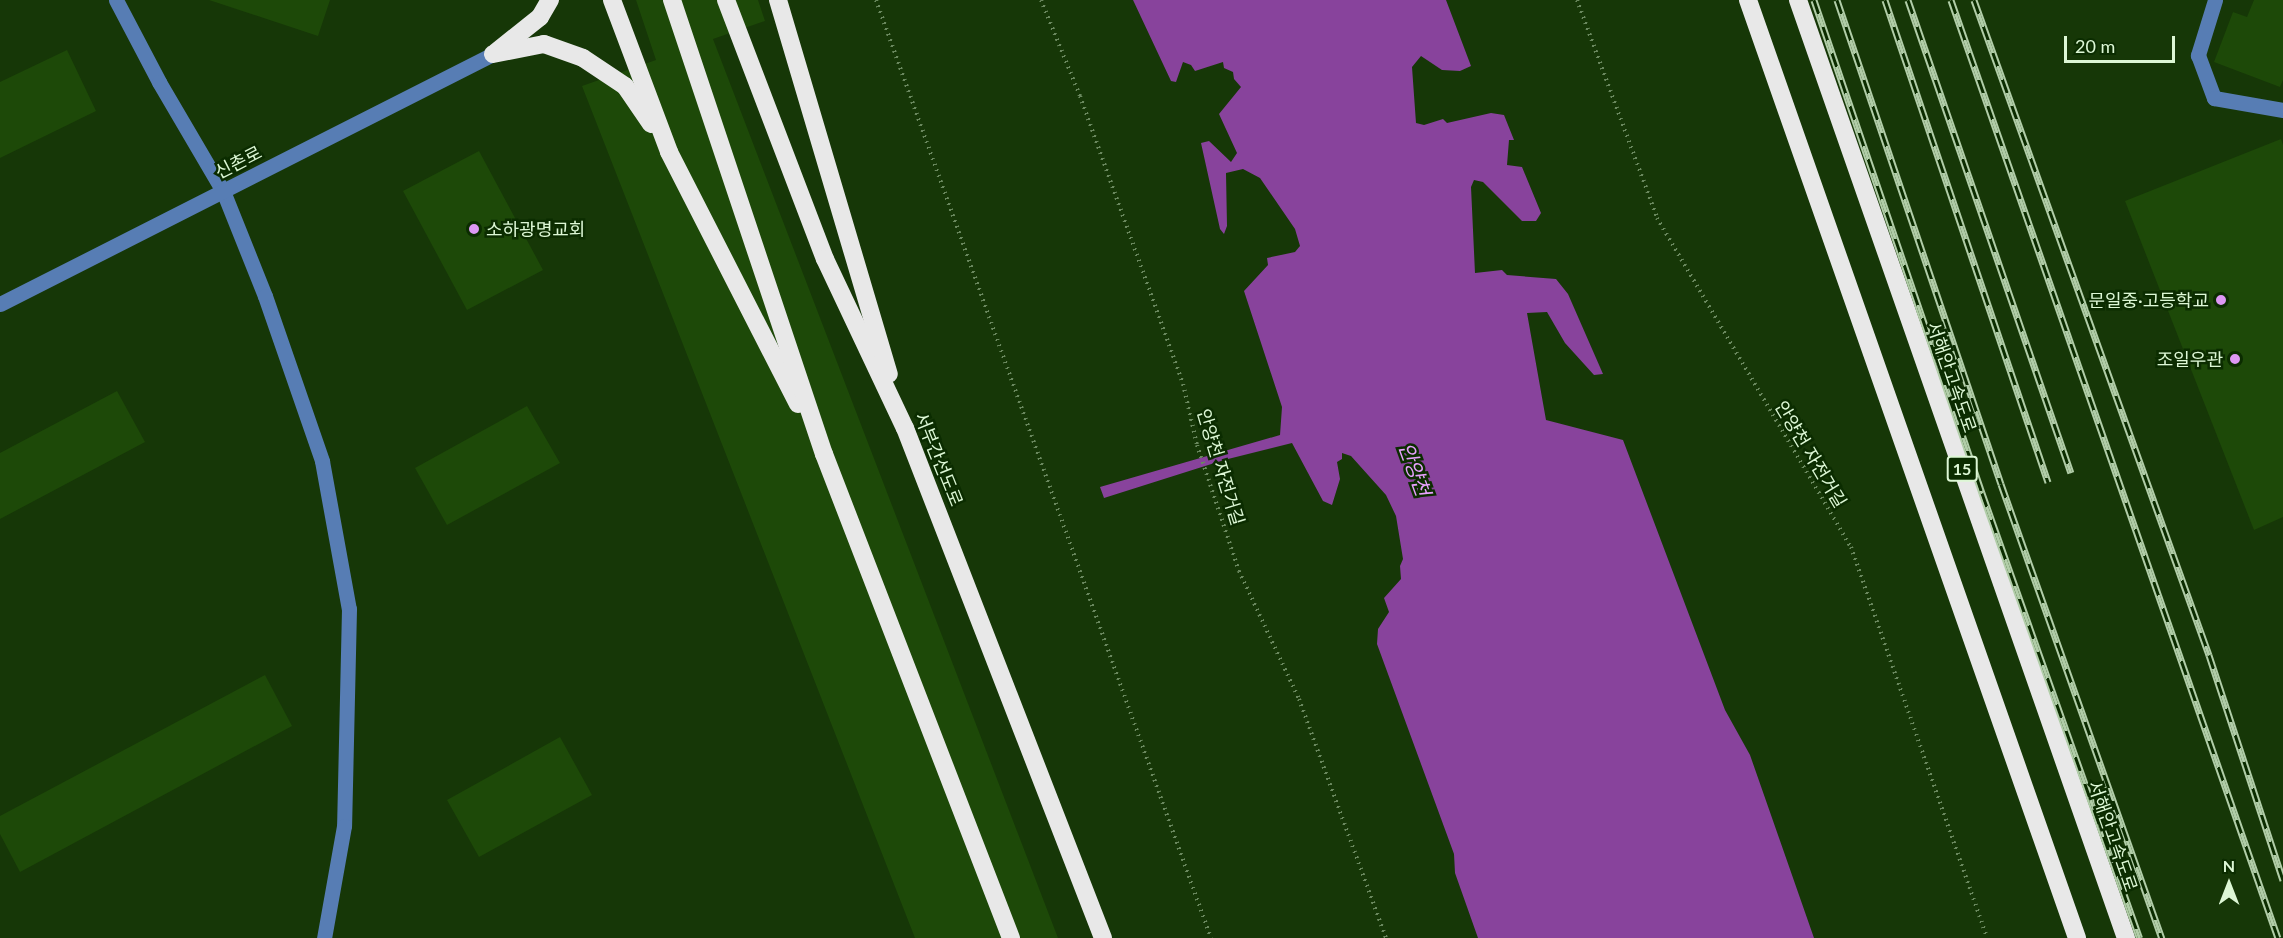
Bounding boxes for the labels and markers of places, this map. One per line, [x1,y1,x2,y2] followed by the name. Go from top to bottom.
[486,218,585,240] place label: 소하광명교회
[467,222,481,236] marker: 소하광명교회
[2088,289,2209,311] place label: 문일중·고등학교
[2214,293,2228,307] marker: 문일중·고등학교
[2157,348,2223,370] place label: 조일우관
[2228,352,2242,366] marker: 조일우관

